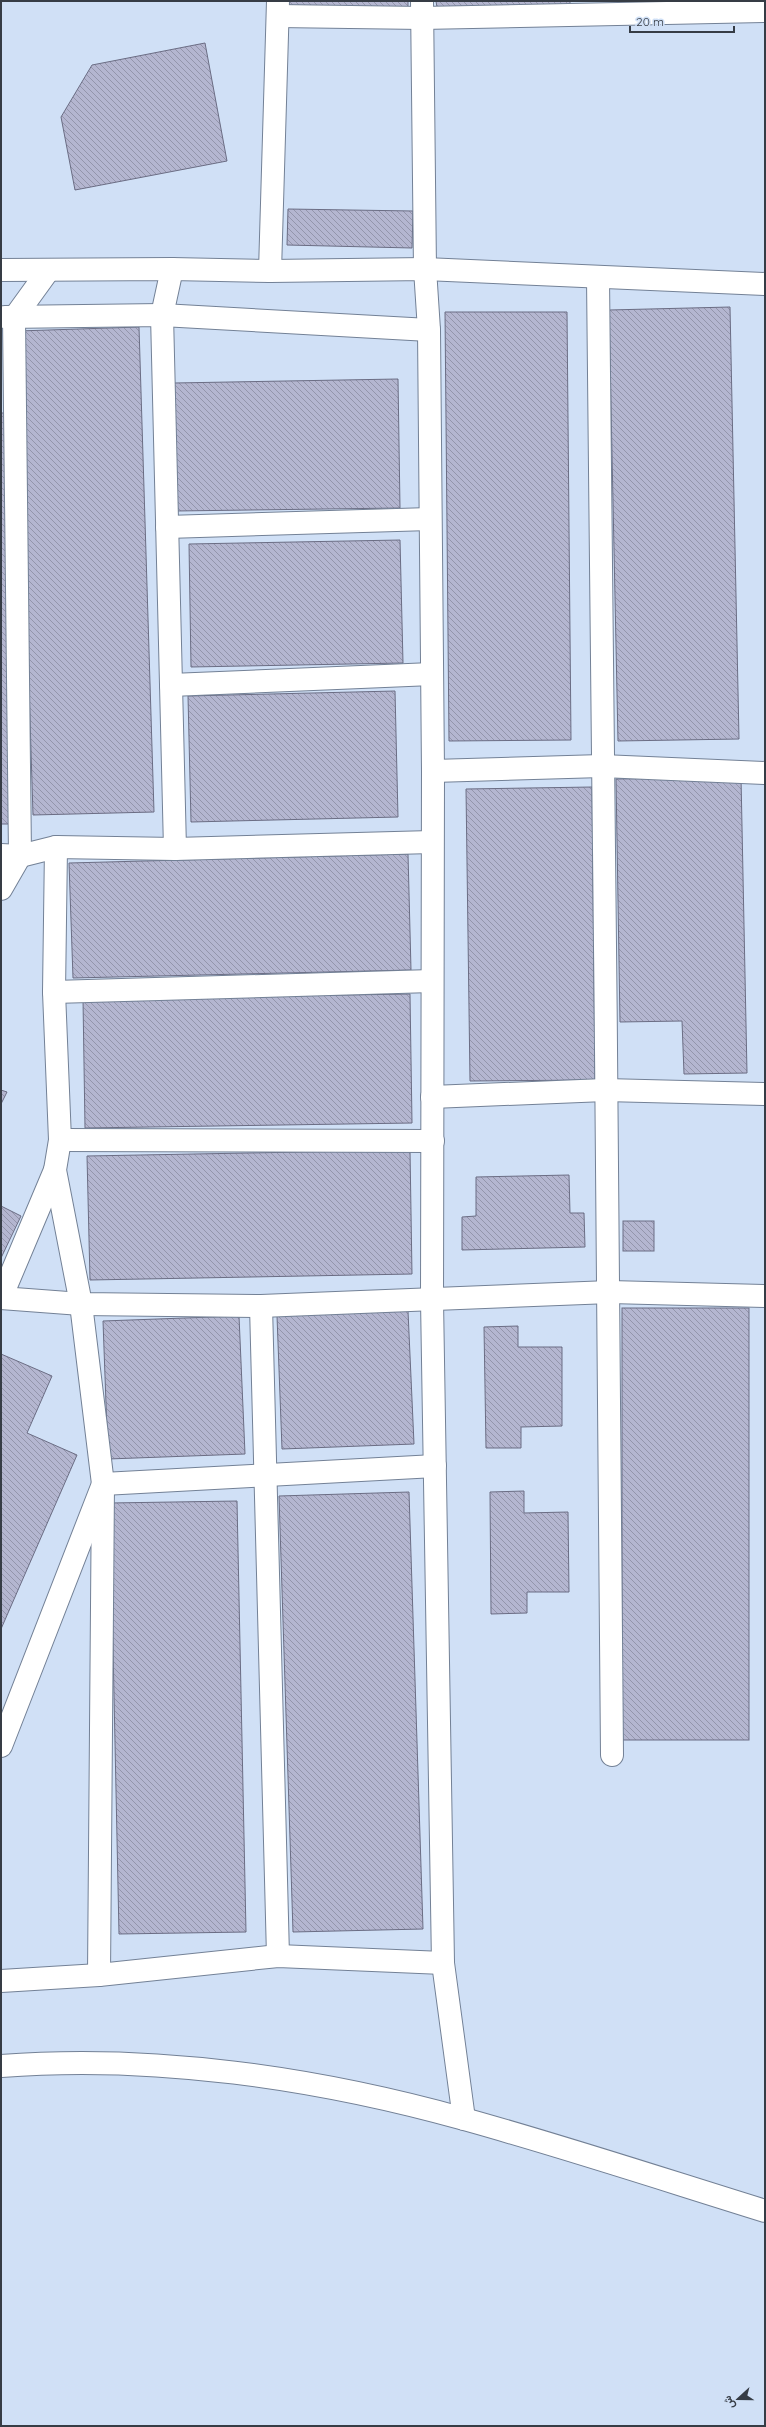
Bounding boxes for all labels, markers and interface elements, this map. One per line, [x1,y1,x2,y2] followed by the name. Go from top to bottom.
[630,8,734,34] scale bar
[636,14,664,29] text: 20 m
[718,2379,758,2419] north arrow
[720,2394,738,2411] text: ش

